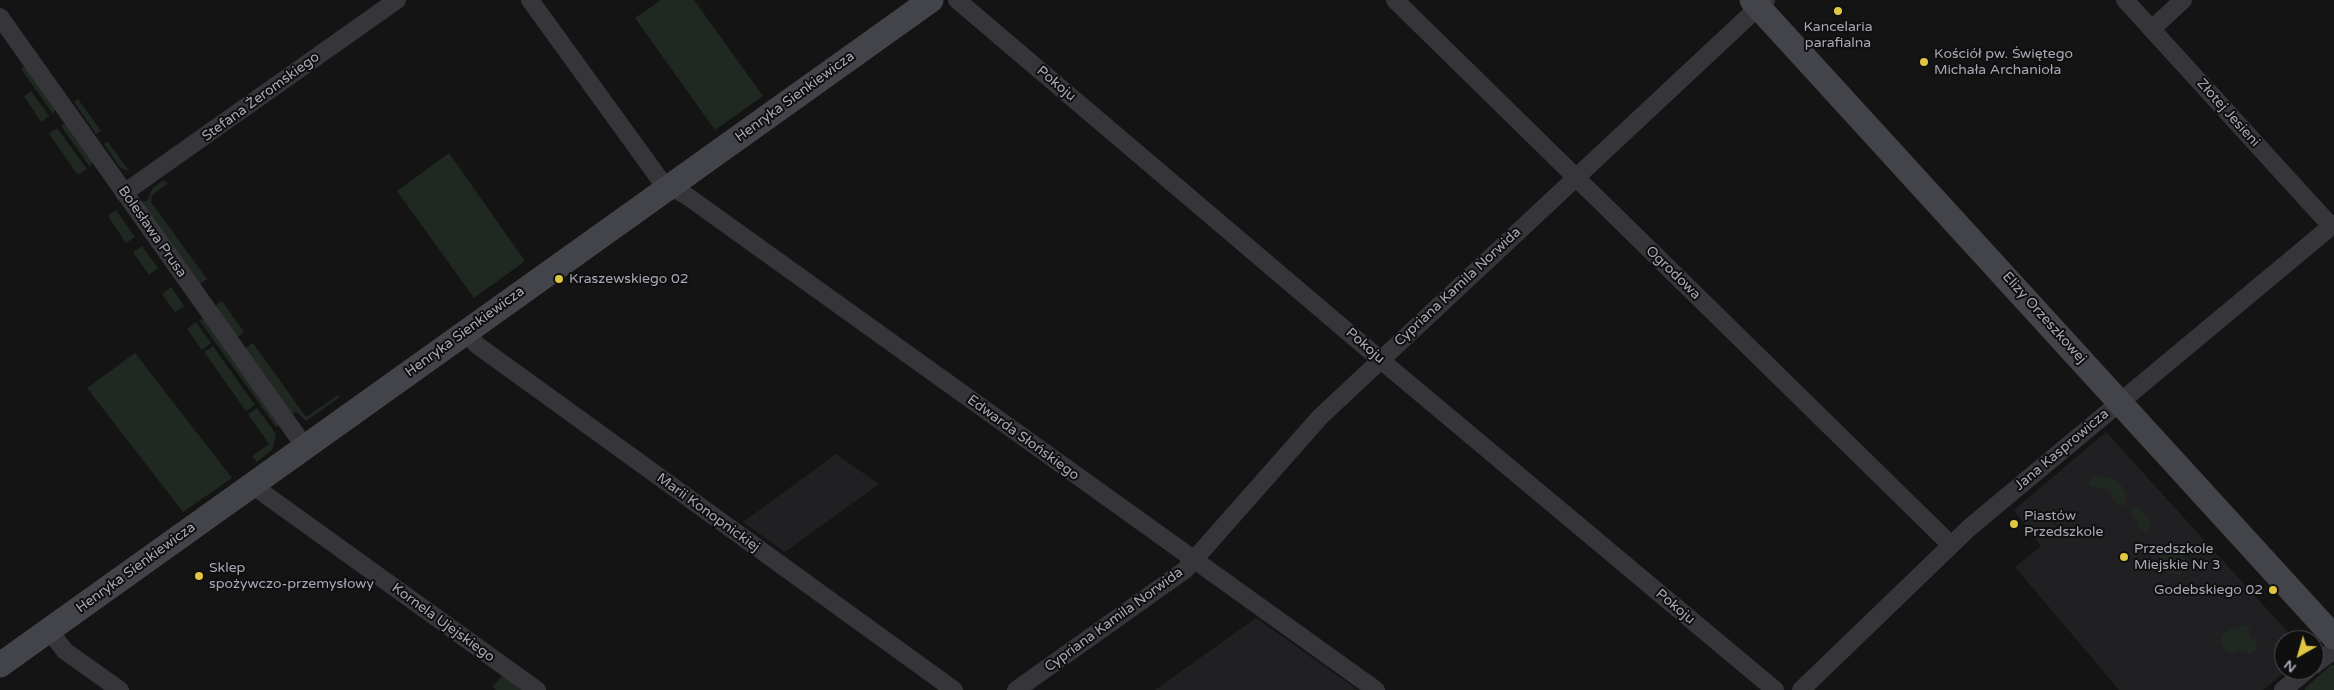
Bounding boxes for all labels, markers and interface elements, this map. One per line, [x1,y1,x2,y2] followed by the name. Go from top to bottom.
[1832,5,1844,17] marker: Kancelaria parafialna
[1803,19,1873,52] place label: Kancelaria parafialna
[1934,46,2073,78] place label: Kościół pw. Świętego Michała Archanioła
[732,48,858,146] street label: Henryka Sienkiewicza
[199,49,323,145] street label: Stefana Żeromskiego
[1918,56,1930,68] marker: Kościół pw. Świętego Michała Archanioła
[1033,63,1079,105] street label: Pokoju
[2193,75,2263,151] street label: Złotej Jesieni
[114,183,190,281] street label: Bolesława Prusa
[1391,224,1525,350] street label: Cypriana Kamila Norwida
[1642,243,1704,303] street label: Ogrodowa
[1998,269,2090,367] street label: Elizy Orzeszkowej
[569,271,689,287] place label: Kraszewskiego 02
[553,273,565,285] marker: Kraszewskiego 02
[402,283,528,381] street label: Henryka Sienkiewicza
[1342,325,1388,367] street label: Pokoju
[964,392,1082,484] street label: Edwarda Słońskiego
[2012,406,2112,494] street label: Jana Kasprowicza
[653,470,763,556] street label: Marii Konopnickiej
[2024,508,2104,540] place label: Piastów Przedszkole
[2008,518,2020,530] marker: Piastów Przedszkole
[73,519,199,617] street label: Henryka Sienkiewicza
[2134,541,2221,574] place label: Przedszkole Miejskie Nr 3
[2118,551,2130,563] marker: Przedszkole Miejskie Nr 3
[209,560,374,592] place label: Sklep spożywczo-przemysłowy
[1042,564,1186,676] street label: Cypriana Kamila Norwida
[193,570,205,582] marker: Sklep spożywczo-przemysłowy
[388,580,498,666] street label: Kornela Ujejskiego
[2154,582,2263,598] place label: Godebskiego 02
[2267,584,2279,596] marker: Godebskiego 02
[1652,586,1698,628] street label: Pokoju
[2274,630,2324,680] north arrow
[2280,656,2300,677] text: N

